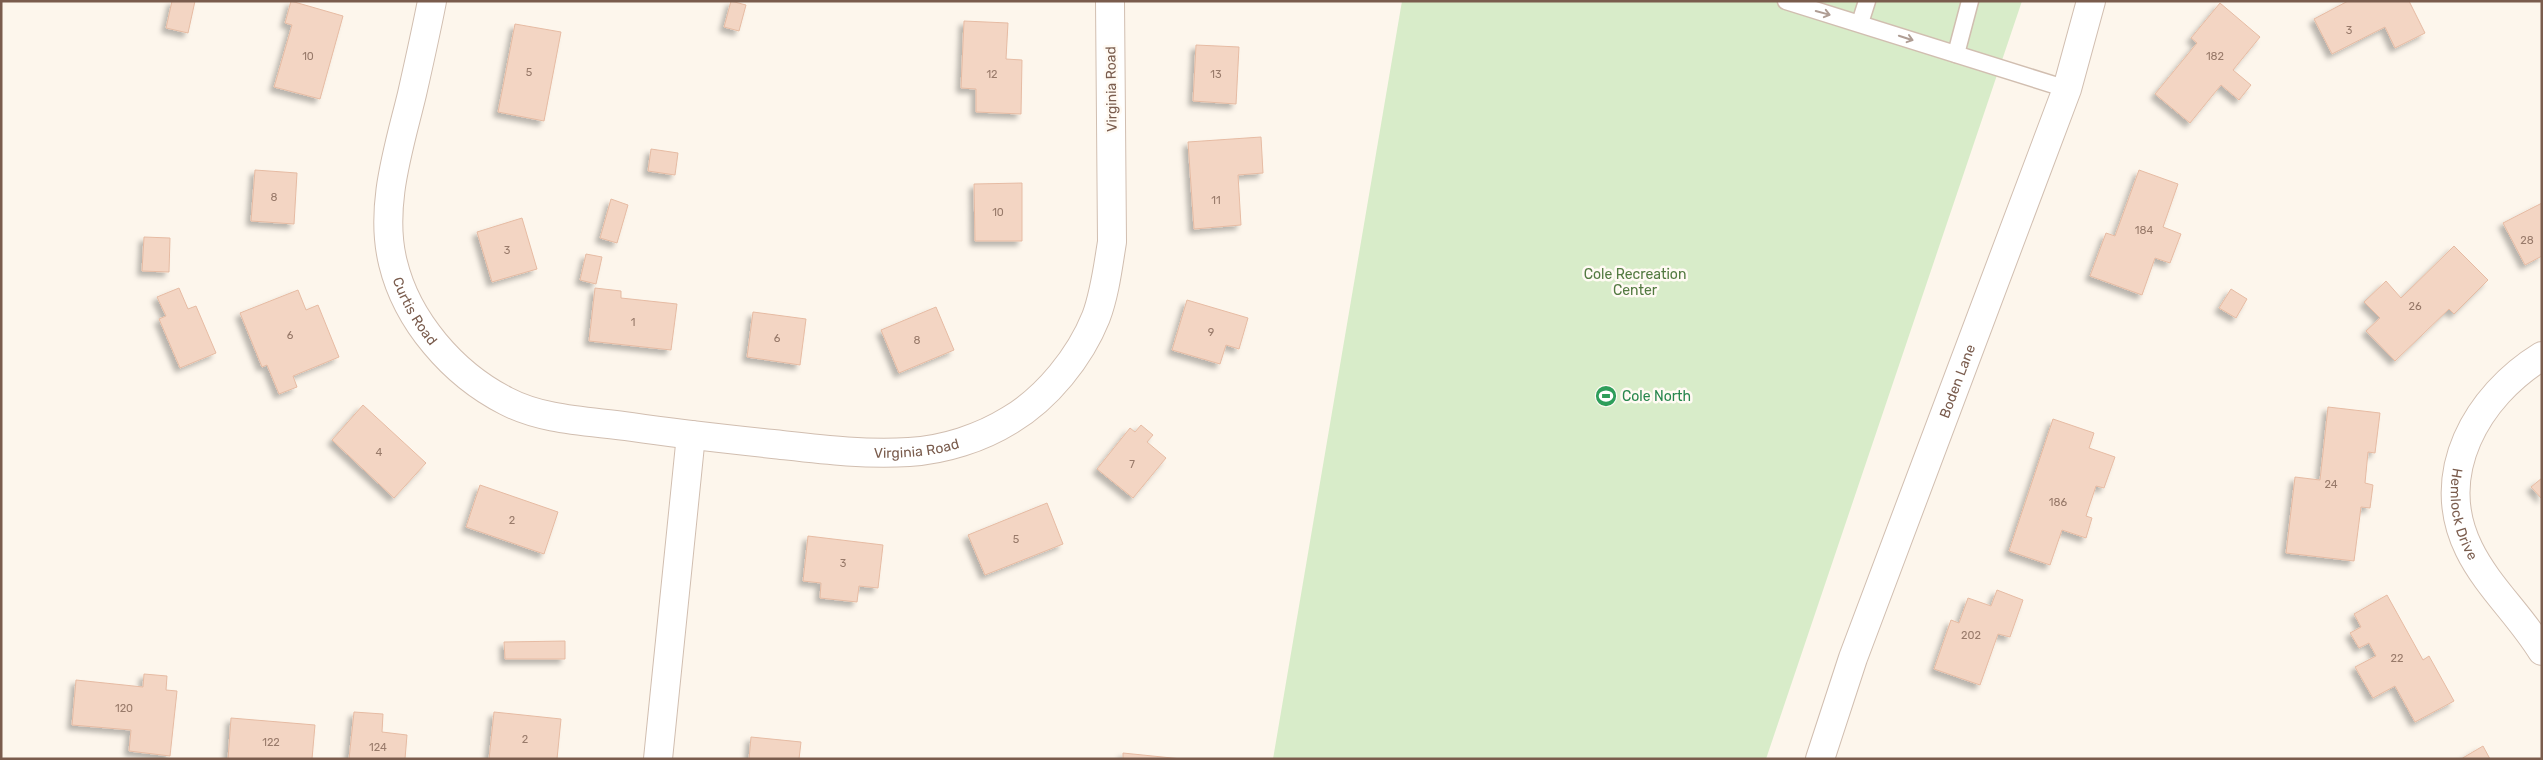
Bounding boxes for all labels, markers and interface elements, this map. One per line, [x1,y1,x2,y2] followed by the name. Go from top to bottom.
[1814,8,1830,18] one-way arrow
[2346,24,2353,37] house number: 3
[1898,34,1914,43] one-way arrow
[1102,46,1121,132] street label: Virginia Road
[302,50,314,63] house number: 10
[2206,50,2224,63] house number: 182
[526,66,533,79] house number: 5
[986,68,998,81] house number: 12
[1210,68,1222,81] house number: 13
[271,191,278,204] house number: 8
[1211,194,1221,207] house number: 11
[992,206,1004,219] house number: 10
[2135,224,2153,237] house number: 184
[2520,234,2534,247] house number: 28
[504,244,511,257] house number: 3
[1584,266,1686,299] park label: Cole Recreation Center
[389,275,441,349] street label: Curtis Road
[2408,300,2422,313] house number: 26
[631,316,635,329] house number: 1
[1208,326,1214,339] house number: 9
[287,329,294,342] house number: 6
[774,332,781,345] house number: 6
[914,334,921,347] house number: 8
[1936,342,1979,421] street label: Boden Lane
[1594,384,1618,408] sports icon: Cole North
[1622,388,1691,405] place label: Cole North
[874,435,961,462] street label: Virginia Road
[376,446,383,459] house number: 4
[1129,458,1135,471] house number: 7
[2447,467,2481,563] street label: Hemlock Drive
[2324,478,2338,491] house number: 24
[2049,496,2068,509] house number: 186
[509,514,515,527] house number: 2
[1013,533,1020,546] house number: 5
[840,557,847,570] house number: 3
[1961,629,1981,642] house number: 202
[2391,652,2403,665] house number: 22
[115,702,133,715] house number: 120
[522,733,528,746] house number: 2
[262,736,280,749] house number: 122
[369,741,387,754] house number: 124

